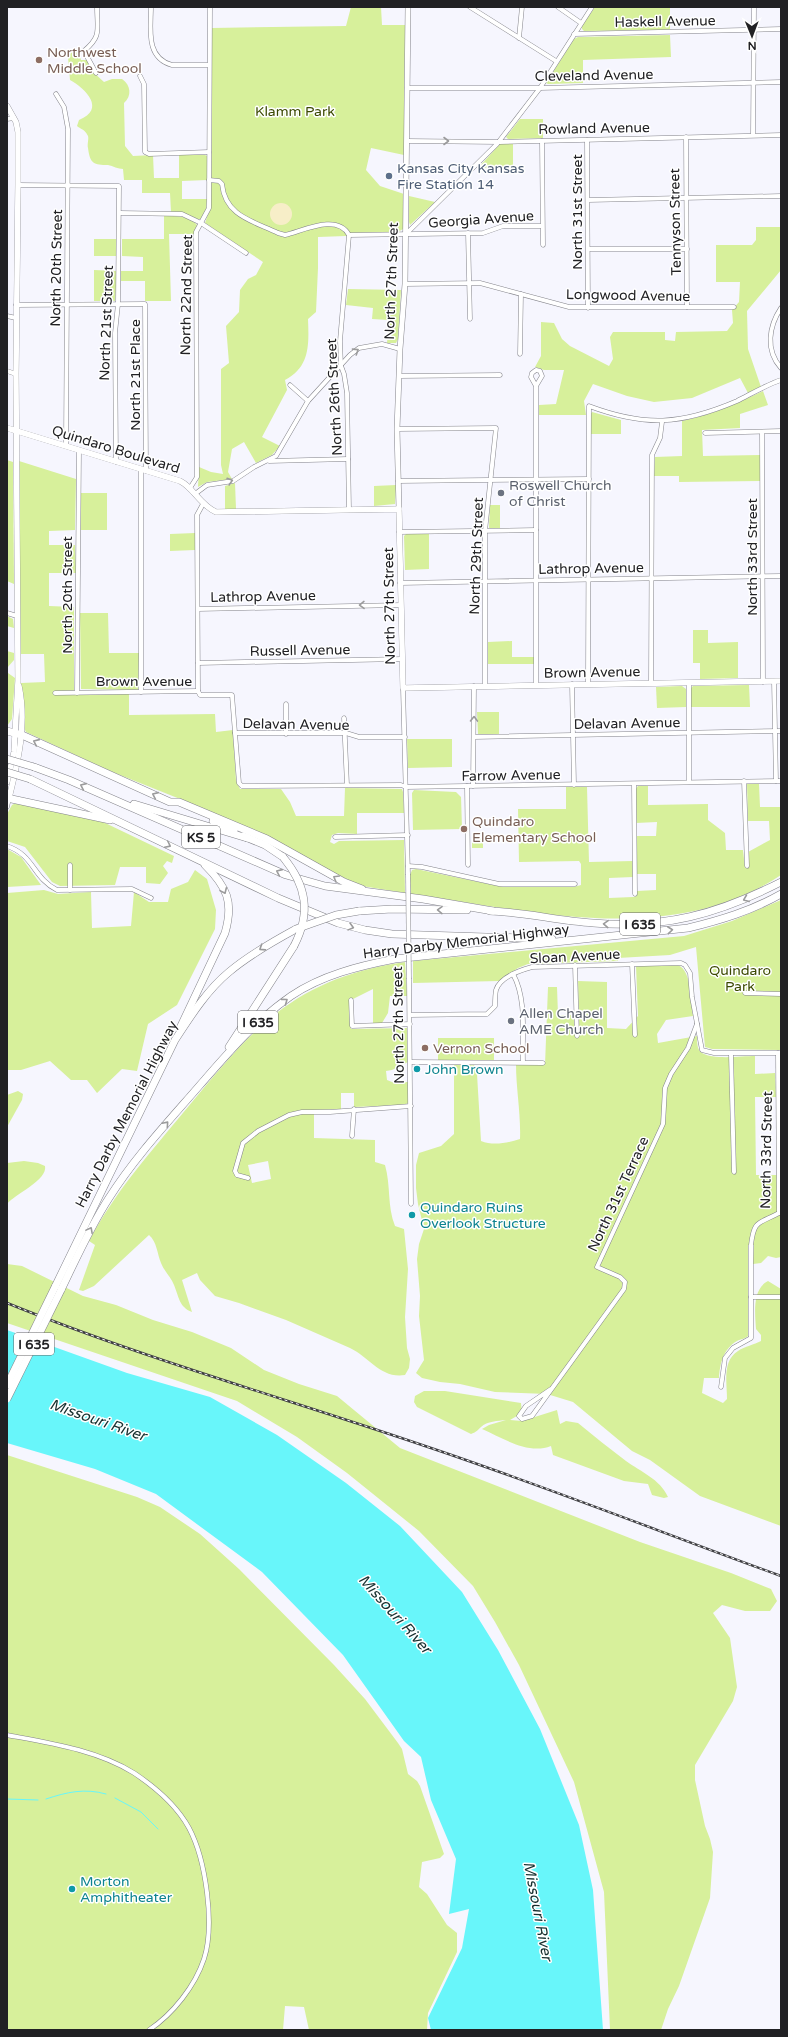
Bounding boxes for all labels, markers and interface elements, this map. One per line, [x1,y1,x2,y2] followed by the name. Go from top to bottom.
[614,12,716,31] street label: Haskell Avenue
[732,16,772,56] north arrow
[748,39,757,52] text: N
[47,44,142,77] place label: Northwest Middle School
[34,55,44,65] marker: Northwest Middle School
[534,66,654,85] street label: Cleveland Avenue
[255,103,335,120] park label: Klamm Park
[538,119,650,138] street label: Rowland Avenue
[443,137,449,145] one-way arrow
[569,154,586,270] street label: North 31st Street
[397,160,525,193] place label: Kansas City Kansas Fire Station 14
[666,168,685,276] street label: Tennyson Street
[384,171,394,181] marker: Kansas City Kansas Fire Station 14
[428,207,535,232] street label: Georgia Avenue
[47,208,66,327] street label: North 20th Street
[381,221,402,340] street label: North 27th Street
[177,234,196,356] street label: North 22nd Street
[96,264,117,381] street label: North 21st Street
[566,286,690,305] street label: Longwood Avenue
[127,319,144,431] street label: North 21st Place
[323,337,346,456] street label: North 26th Street
[352,348,359,355] one-way arrow
[50,422,182,477] street label: Quindaro Boulevard
[227,477,234,486] one-way arrow
[509,477,612,510] place label: Roswell Church of Christ
[496,488,506,498] marker: Roswell Church of Christ
[466,496,487,615] street label: North 29th Street
[744,498,761,616] street label: North 33rd Street
[59,536,76,654] street label: North 20th Street
[380,546,399,665] street label: North 27th Street
[538,559,644,578] street label: Lathrop Avenue
[210,587,316,606] street label: Lathrop Avenue
[359,601,365,610] one-way arrow
[250,641,351,660] street label: Russell Avenue
[544,663,640,682] street label: Brown Avenue
[96,673,192,690] street label: Brown Avenue
[573,714,681,733] street label: Delavan Avenue
[242,715,350,734] street label: Delavan Avenue
[470,716,478,722] one-way arrow
[33,738,40,746] one-way arrow
[461,766,561,785] street label: Farrow Avenue
[80,783,88,791] one-way arrow
[152,792,159,800] one-way arrow
[472,813,596,846] place label: Quindaro Elementary School
[459,824,469,834] marker: Quindaro Elementary School
[182,826,220,848] road number: KS 5
[164,840,172,848] one-way arrow
[276,869,284,877] one-way arrow
[333,875,340,882] one-way arrow
[219,886,227,894] one-way arrow
[743,894,750,902] one-way arrow
[437,905,443,914] one-way arrow
[620,913,660,935] road number: I 635
[362,920,571,963] street label: Harry Darby Memorial Highway
[603,920,609,929] one-way arrow
[348,922,355,930] one-way arrow
[667,926,673,935] one-way arrow
[259,943,266,951] one-way arrow
[529,946,621,967] street label: Sloan Avenue
[709,962,771,995] park label: Quindaro Park
[389,965,408,1084] street label: North 27th Street
[280,999,287,1006] one-way arrow
[519,1005,603,1038] place label: Allen Chapel AME Church
[238,1011,278,1033] road number: I 635
[506,1016,516,1026] marker: Allen Chapel AME Church
[72,1017,181,1211] street label: Harry Darby Memorial Highway
[433,1040,530,1057] place label: Vernon School
[420,1043,430,1053] marker: Vernon School
[425,1061,504,1078] place label: John Brown
[412,1064,422,1074] marker: John Brown
[757,1090,776,1209] street label: North 33rd Street
[161,1121,168,1129] one-way arrow
[584,1134,653,1255] street label: North 31st Terrace
[420,1199,546,1232] place label: Quindaro Ruins Overlook Structure
[407,1210,417,1220] marker: Quindaro Ruins Overlook Structure
[86,1226,93,1234] one-way arrow
[14,1333,54,1355] road number: I 635
[48,1395,151,1446] water label: Missouri River
[355,1571,437,1659] water label: Missouri River
[520,1860,557,1964] water label: Missouri River
[80,1873,173,1906] place label: Morton Amphitheater
[67,1884,77,1894] marker: Morton Amphitheater

